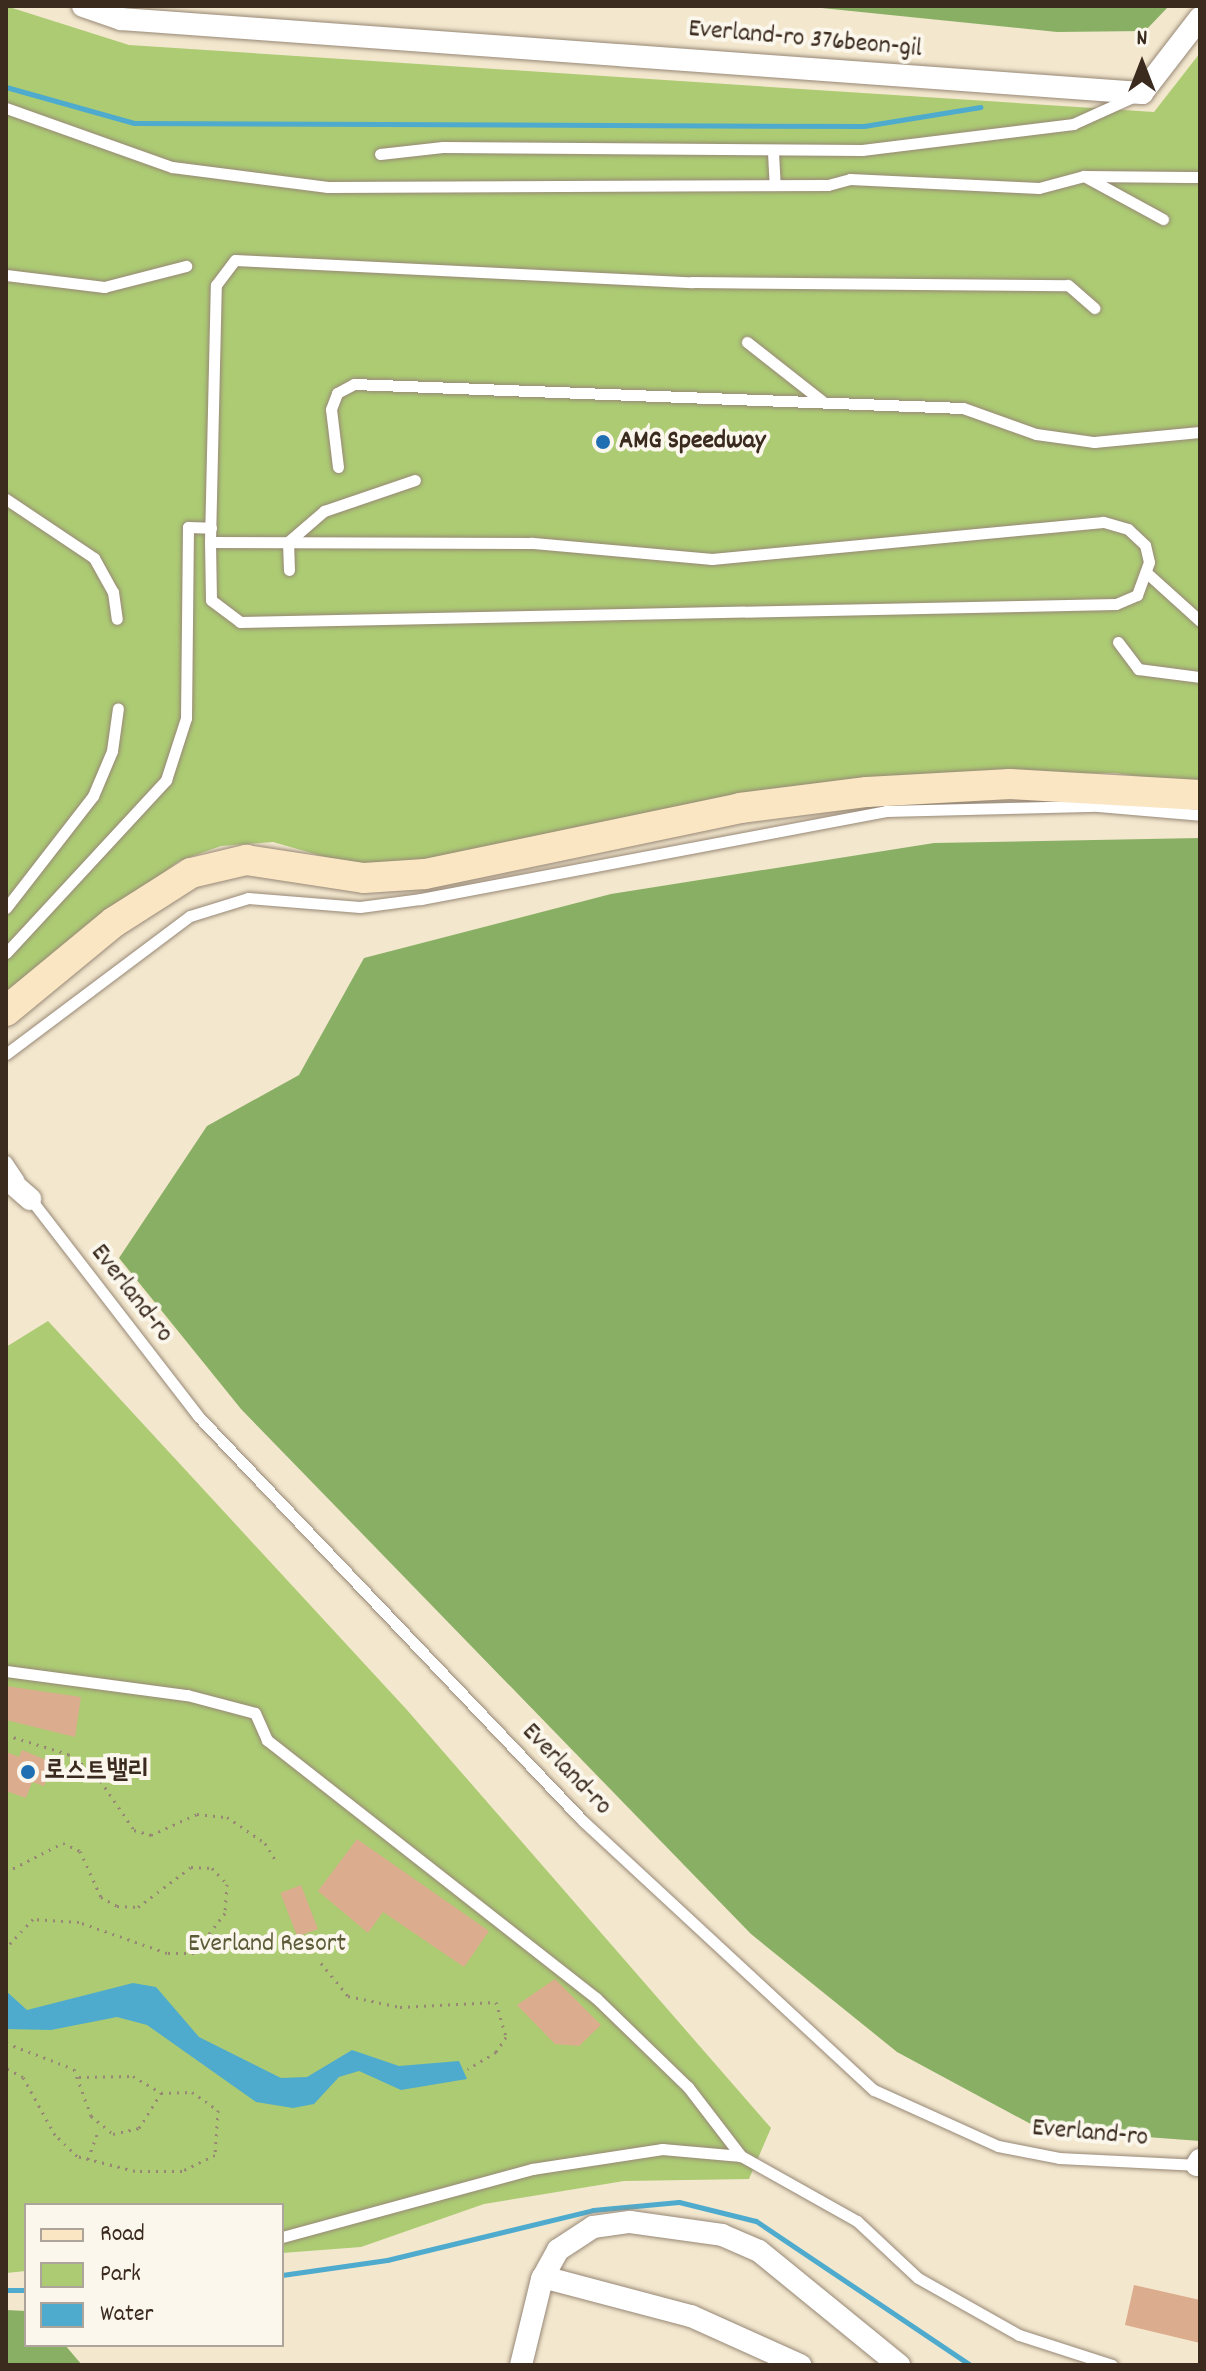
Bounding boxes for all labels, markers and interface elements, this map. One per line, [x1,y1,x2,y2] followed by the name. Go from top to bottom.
[687,14,923,66] street label: Everland-ro 376beon-gil
[1102,24,1182,104] north arrow
[1137,24,1147,55] text: N
[619,426,766,458] place label: AMG Speedway
[594,433,612,451] marker: AMG Speedway
[83,1239,179,1349] street label: Everland-ro
[514,1717,618,1823] street label: Everland-ro
[44,1756,149,1788] place label: 로스트밸리
[19,1763,37,1781] marker: 로스트밸리
[188,1929,346,1961] park label: Everland Resort
[1031,2113,1149,2155] street label: Everland-ro
[24,2203,284,2347] legend
[100,2218,145,2252] text: Road
[100,2258,141,2292] text: Park
[100,2298,153,2332] text: Water

